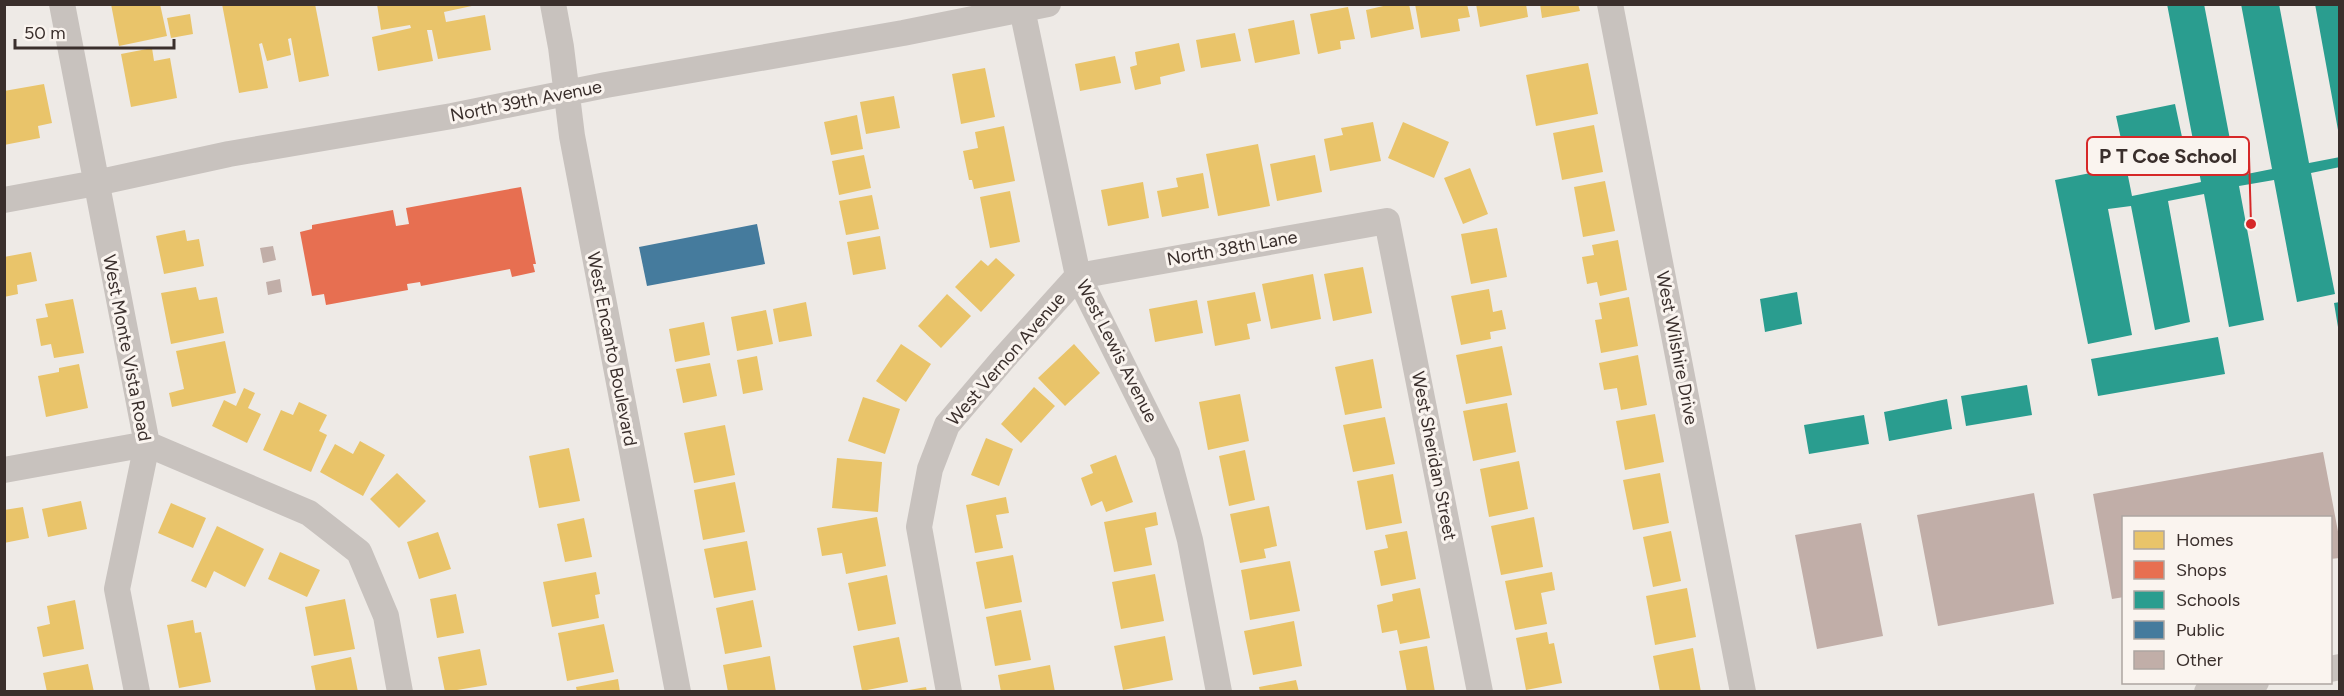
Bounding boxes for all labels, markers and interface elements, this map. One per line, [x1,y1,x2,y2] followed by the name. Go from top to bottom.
[15,12,174,50] scale bar
[24,22,66,44] text: 50 m
[448,75,604,126] street label: North 39th Avenue
[2087,137,2249,175] callout: P T Coe School
[2099,144,2237,168] text: P T Coe School
[1165,226,1299,270] street label: North 38th Lane
[582,250,642,448] street label: West Encanto Boulevard
[98,253,156,443] street label: West Monte Vista Road
[1651,269,1703,427] street label: West Wilshire Drive
[1072,276,1163,426] street label: West Lewis Avenue
[942,288,1070,430] street label: West Vernon Avenue
[1407,370,1461,543] street label: West Sheridan Street
[2122,516,2332,684] legend
[2176,529,2234,551] text: Homes
[2176,559,2227,581] text: Shops
[2176,589,2240,611] text: Schools
[2176,619,2225,641] text: Public
[2176,649,2223,671] text: Other

